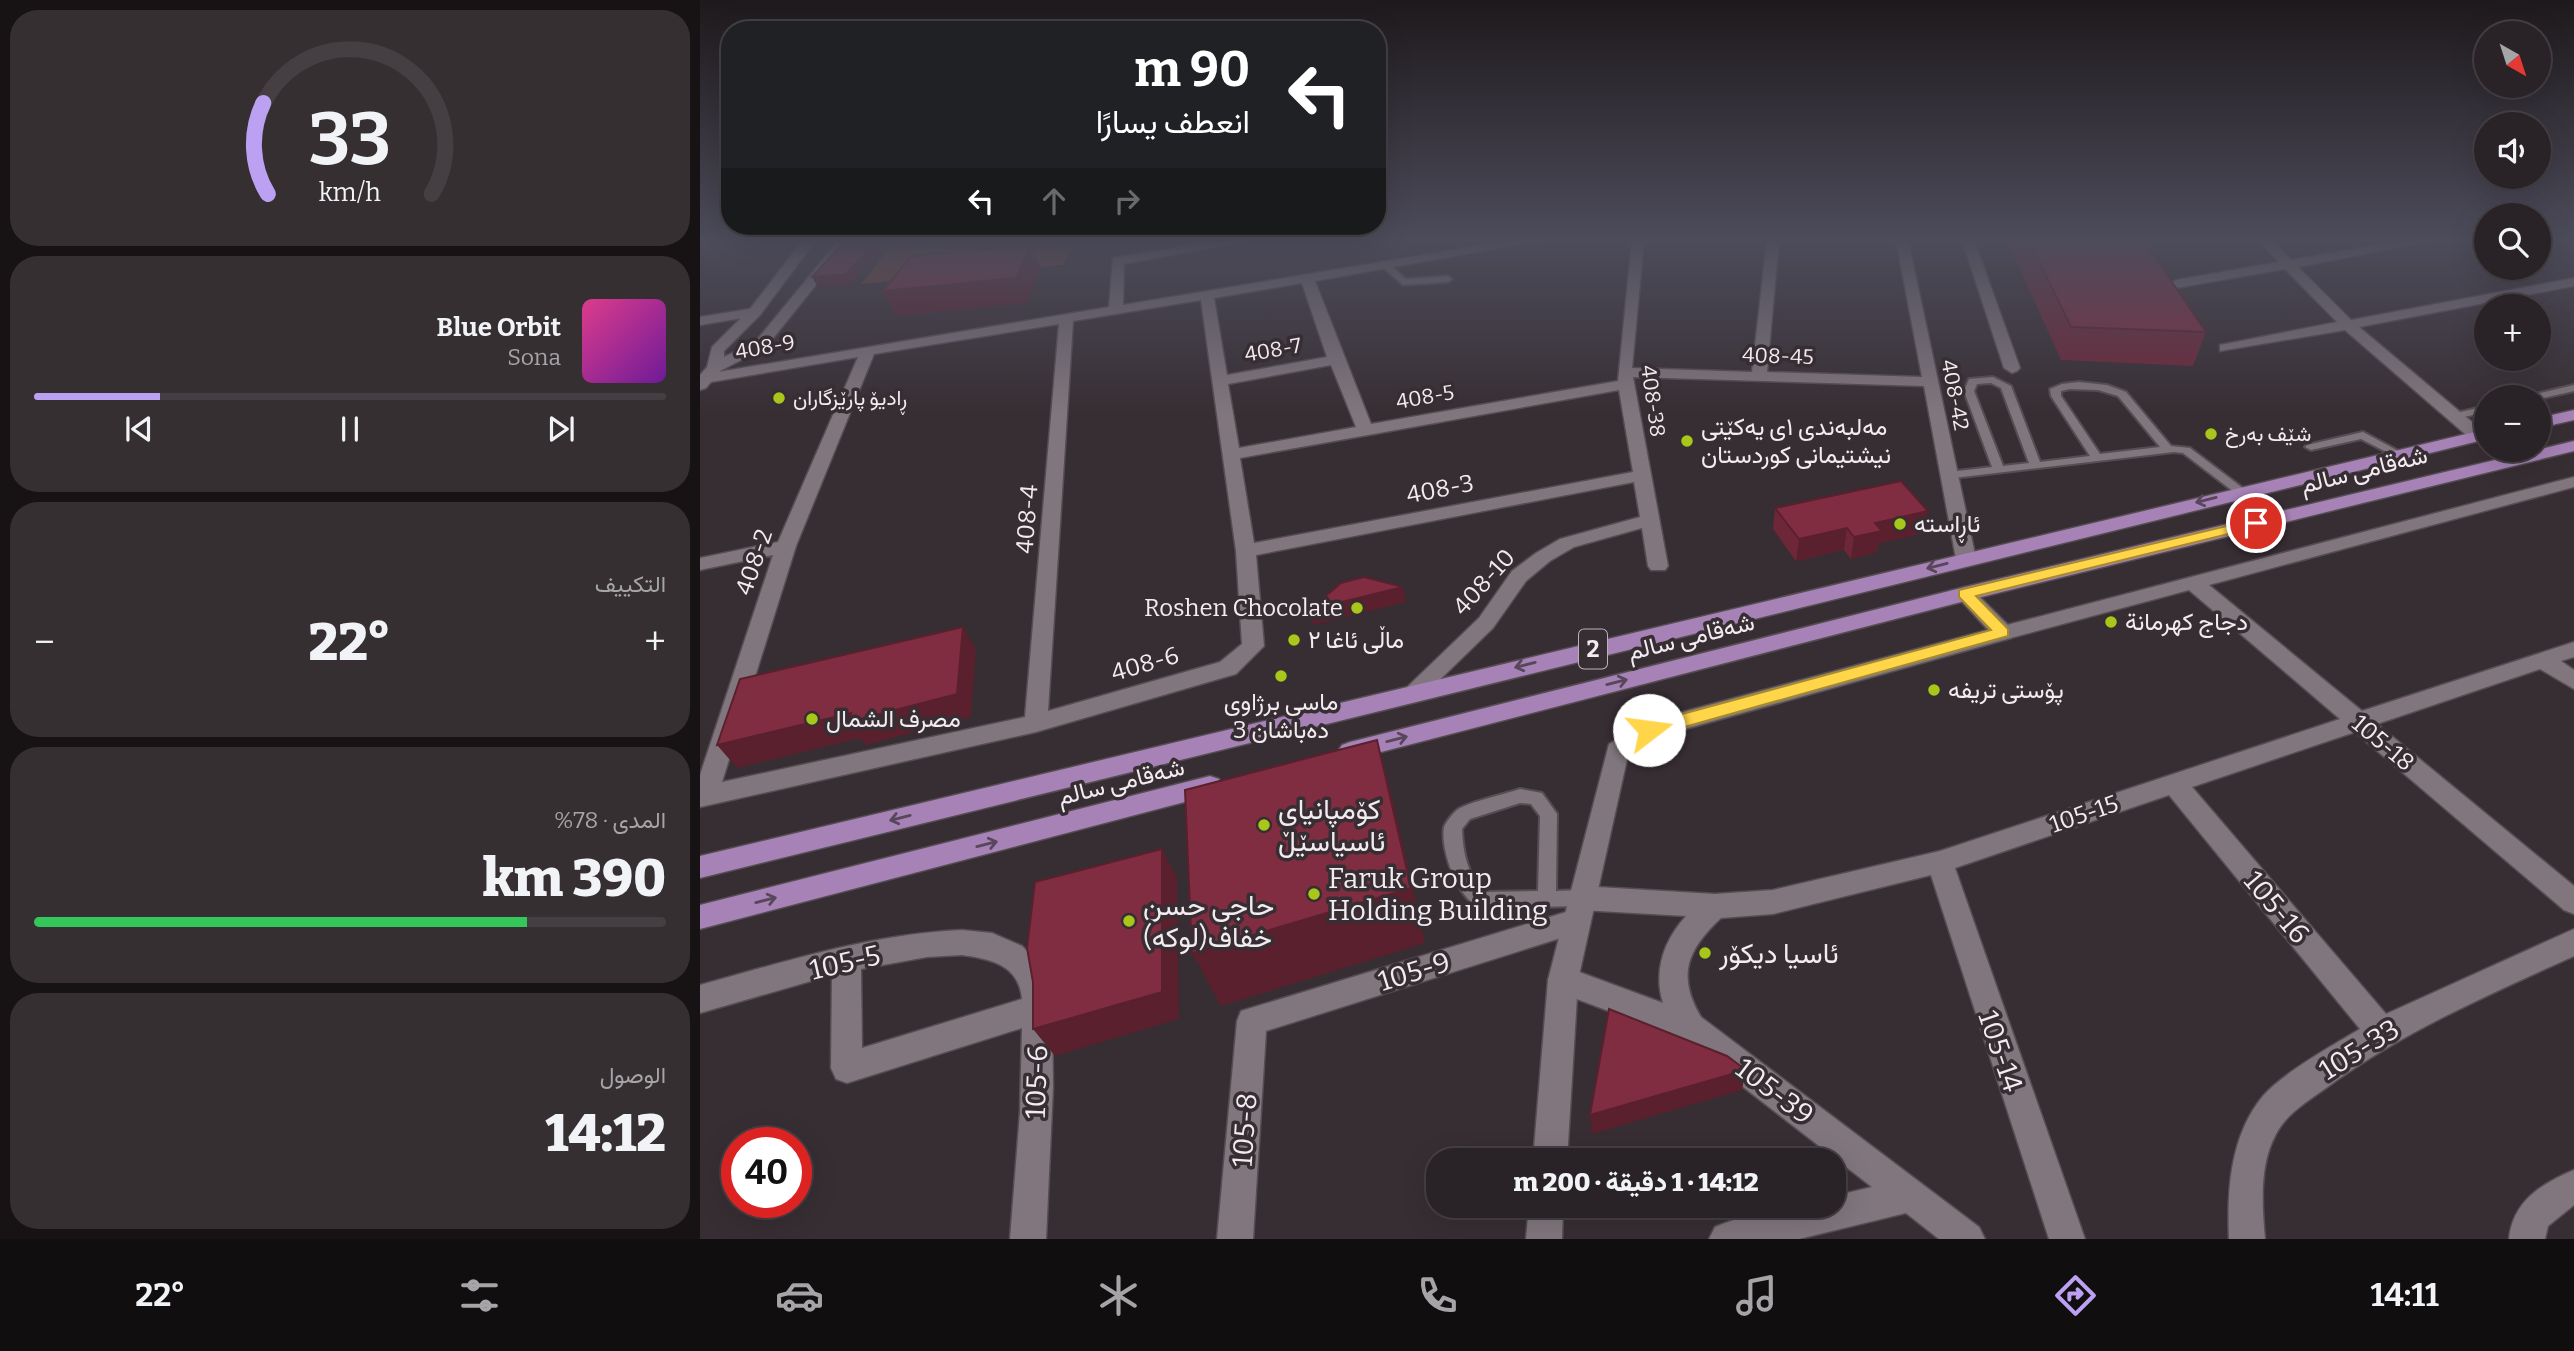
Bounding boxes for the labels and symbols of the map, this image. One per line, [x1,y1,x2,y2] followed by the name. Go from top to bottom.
[2474,21,2552,98] north arrow
[733,329,797,365] street label: 408-9
[1242,332,1304,368] street label: 408-7
[1742,342,1814,370] street label: 408-45
[1935,357,1975,433] street label: 408-42
[1635,363,1671,439] street label: 408-38
[1394,379,1456,415] street label: 408-5
[793,385,907,415] place label: ڕادیۆ پارێزگاران
[771,390,787,406] marker: ڕادیۆ پارێزگاران
[1701,413,1891,470] place label: مەلبەندی ١ی یەکێتی نیشتیمانی کوردستان
[2225,421,2311,448] place label: شێف بەرخ
[2203,426,2219,442] marker: شێف بەرخ
[1679,433,1695,449] marker: مەلبەندی ١ی یەکێتی نیشتیمانی کوردستان
[2298,441,2431,501] street label: شەقامی سالم
[1404,469,1476,509] street label: 408-3
[1011,484,1043,554] street label: 408-4
[2226,493,2286,553] pin
[2195,494,2218,508] one-way arrow
[1914,510,1980,543] place label: ئاڕاستە
[1892,516,1908,532] marker: ئاڕاستە
[730,526,778,598] street label: 408-2
[1447,543,1521,621] street label: 408-10
[1926,559,1949,573] one-way arrow
[1144,594,1343,622] place label: Roshen Chocolate
[1349,600,1365,616] marker: Roshen Chocolate
[1625,608,1758,668] street label: شەقامی سالم
[2125,608,2248,638] place label: دجاج كهرمانة
[2103,614,2119,630] marker: دجاج كهرمانة
[1308,625,1404,654] place label: ماڵی ئاغا ۲
[1579,629,1607,668] road number: 2
[1286,632,1302,648] marker: ماڵی ئاغا ۲
[1108,641,1182,687] street label: 408-6
[1514,659,1537,672] one-way arrow
[1273,668,1289,684] marker: ماسی برژاوی دەباشان 3
[1605,675,1628,688] one-way arrow
[1948,676,2064,706] place label: پۆستی تریفە
[1926,682,1942,698] marker: پۆستی تریفە
[1224,688,1338,744] place label: ماسی برژاوی دەباشان 3
[1612,693,1686,767] position arrow
[826,705,961,734] place label: مصرف الشمال
[2346,709,2420,777] street label: 105-18
[804,711,820,727] marker: مصرف الشمال
[1385,732,1408,745] one-way arrow
[1055,753,1188,813] street label: شەقامی سالم
[2046,789,2122,839] street label: 105-15
[1278,793,1385,858] place label: کۆمپانیای ئاسیاسێڵ
[889,812,912,825] one-way arrow
[1256,817,1272,833] marker: کۆمپانیای ئاسیاسێڵ
[975,836,997,849] one-way arrow
[1328,862,1548,927] place label: Faruk Group Holding Building
[2237,865,2316,950] street label: 105-16
[1306,886,1322,902] marker: Faruk Group Holding Building
[1143,889,1274,955] place label: حاجی حسن (لوکه)خفاف
[754,893,777,906] one-way arrow
[1121,913,1137,929] marker: حاجی حسن (لوکه)خفاف
[1718,937,1839,971] place label: ئاسیا دیكۆر
[807,938,883,987] street label: 105-5
[1374,945,1454,998] street label: 105-9
[1697,945,1713,961] marker: ئاسیا دیكۆر
[1971,1006,2030,1096] street label: 105-14
[2313,1012,2405,1087] street label: 105-33
[1019,1045,1054,1119] street label: 105-6
[1729,1051,1820,1131] street label: 105-39
[1225,1092,1264,1168] street label: 105-8
[721,1127,812,1218] speed limit sign: 40

